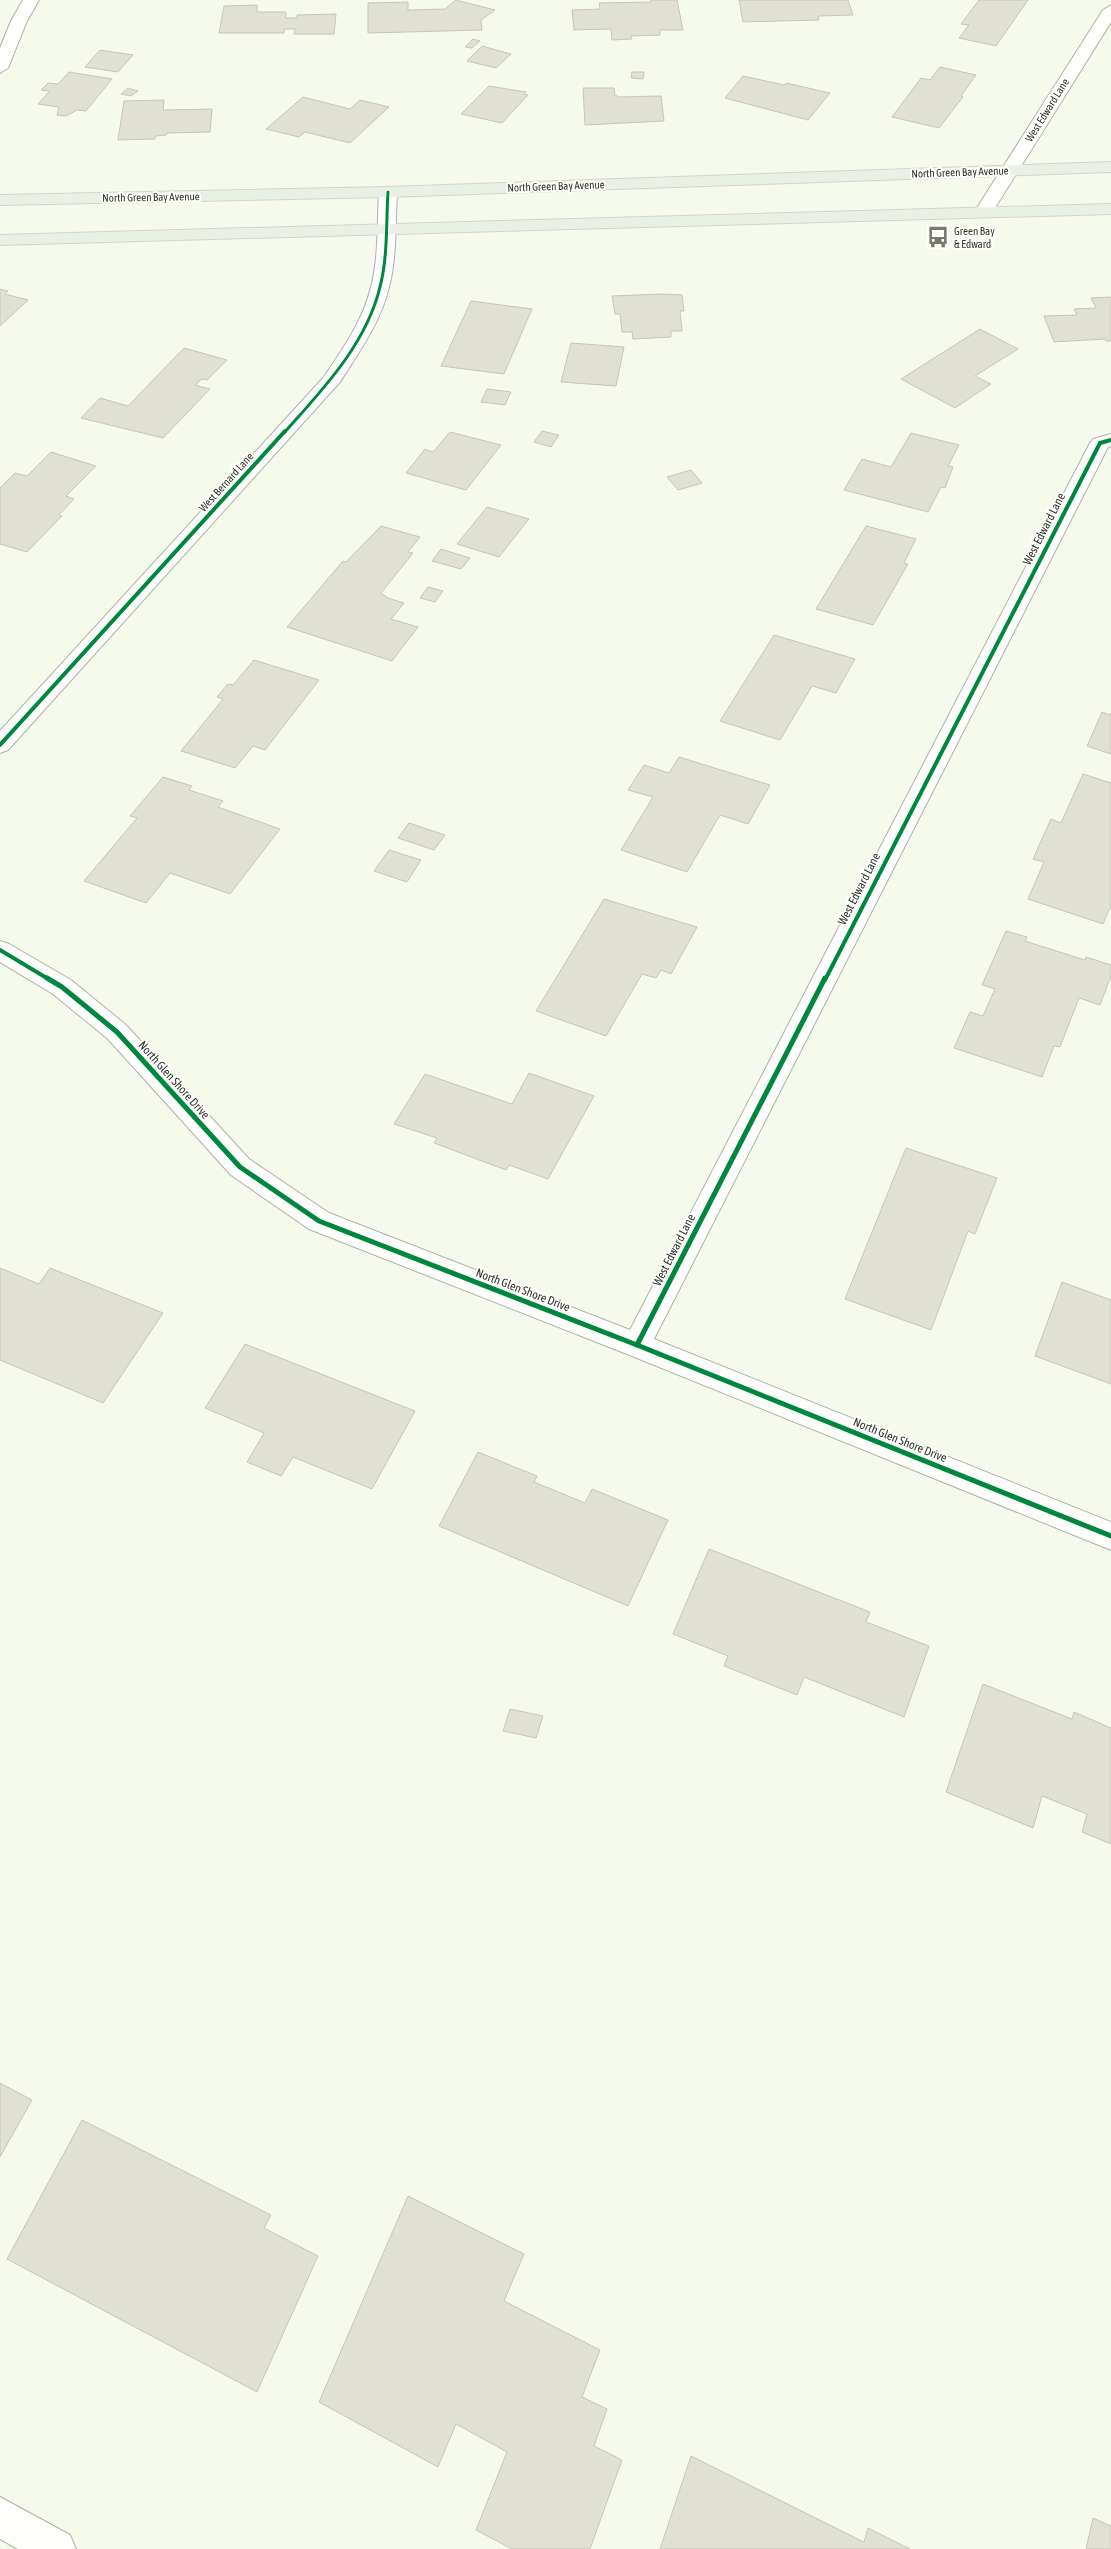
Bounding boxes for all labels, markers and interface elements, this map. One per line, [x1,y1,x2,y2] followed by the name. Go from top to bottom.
[1023,76,1071,144] street label: West Edward Lane
[911,164,1009,180] street label: North Green Bay Avenue
[507,178,605,194] street label: North Green Bay Avenue
[102,190,200,204] street label: North Green Bay Avenue
[925,224,951,250] bus stop icon: Green Bay & Edward
[954,225,995,250] place label: Green Bay & Edward
[197,450,255,514] street label: West Bernard Lane
[1020,491,1068,567] street label: West Edward Lane
[835,851,883,927] street label: West Edward Lane
[135,1038,213,1122] street label: North Glen Shore Drive
[650,1212,698,1288] street label: West Edward Lane
[474,1266,572,1314] street label: North Glen Shore Drive
[851,1415,949,1465] street label: North Glen Shore Drive

